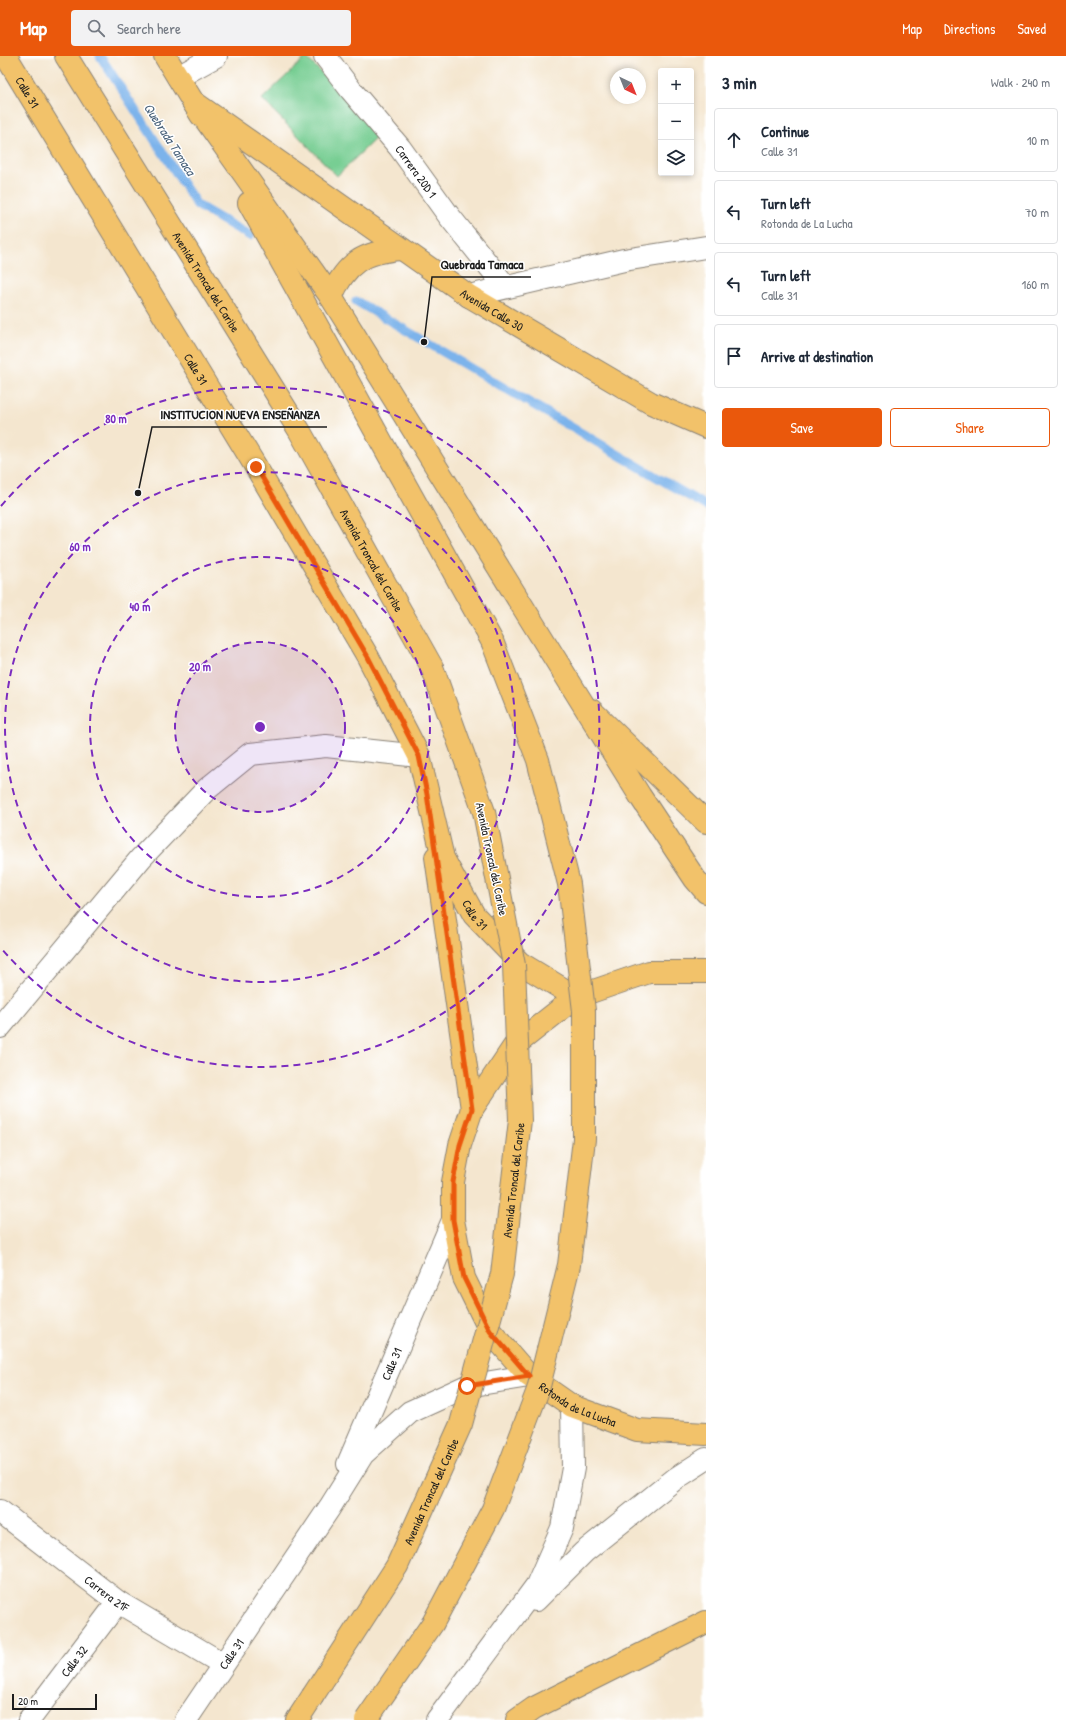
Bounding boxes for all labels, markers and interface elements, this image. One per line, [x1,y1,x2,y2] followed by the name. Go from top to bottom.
[71,10,351,46] search box
[20,15,47,41] text: Map
[85,17,107,39] icon: search
[117,18,181,39] text: Search here
[902,19,922,38] text: Map
[944,19,995,38] text: Directions
[1017,19,1046,38] text: Saved
[610,68,646,104] north arrow
[658,68,694,176] map controls
[658,68,694,104] button: +
[722,71,757,94] text: 3 min
[12,73,44,111] street label: Calle 31
[991,73,1050,91] text: Walk · 240 m
[140,99,201,180] water label: Quebrada Tamaca
[658,104,694,140] button: −
[761,121,809,142] text: Continue
[723,129,745,151] icon: ahead
[1027,131,1049,149] text: 10 m
[658,140,694,176] button: layers
[392,141,441,201] street label: Carrera 20D 1
[761,142,798,160] text: Calle 31
[761,193,811,214] text: Turn left
[723,201,745,223] icon: left
[1025,203,1049,221] text: 70 m
[761,214,853,232] text: Rotonda de La Lucha
[169,228,245,335] street label: Avenida Troncal del Caribe
[432,252,531,277] callout: Quebrada Tamaca
[441,255,524,273] text: Quebrada Tamaca
[761,265,811,286] text: Turn left
[723,273,745,295] icon: left
[1021,275,1049,293] text: 160 m
[457,284,527,335] street label: Avenida Calle 30
[761,286,798,304] text: Calle 31
[723,345,745,367] icon: arrive
[761,346,873,367] text: Arrive at destination
[180,350,212,388] street label: Calle 31
[152,402,327,427] callout: INSTITUCION NUEVA ENSEÑANZA
[160,405,320,423] text: INSTITUCION NUEVA ENSEÑANZA
[722,408,882,447] button: Save
[890,408,1050,447] button: Share
[105,410,127,427] text: 80 m
[247,458,265,476] route end
[336,506,408,615] street label: Avenida Troncal del Caribe
[69,538,91,555] text: 60 m
[130,598,150,615] text: 40 m
[189,658,211,675] text: 20 m
[253,720,267,734] centre of rings
[472,801,512,917] street label: Avenida Troncal del Caribe
[459,896,492,933] street label: Calle 31
[498,1122,528,1238] street label: Avenida Troncal del Caribe
[377,1345,406,1383] street label: Calle 31
[458,1377,476,1395] route start
[536,1377,619,1430] street label: Rotonda de La Lucha
[399,1435,462,1548] street label: Avenida Troncal del Caribe
[81,1571,133,1616] street label: Carrera 21F
[214,1635,247,1672] street label: Calle 31
[56,1642,91,1680] street label: Calle 32
[12,1692,97,1711] scale bar
[18,1694,38,1708] text: 20 m

